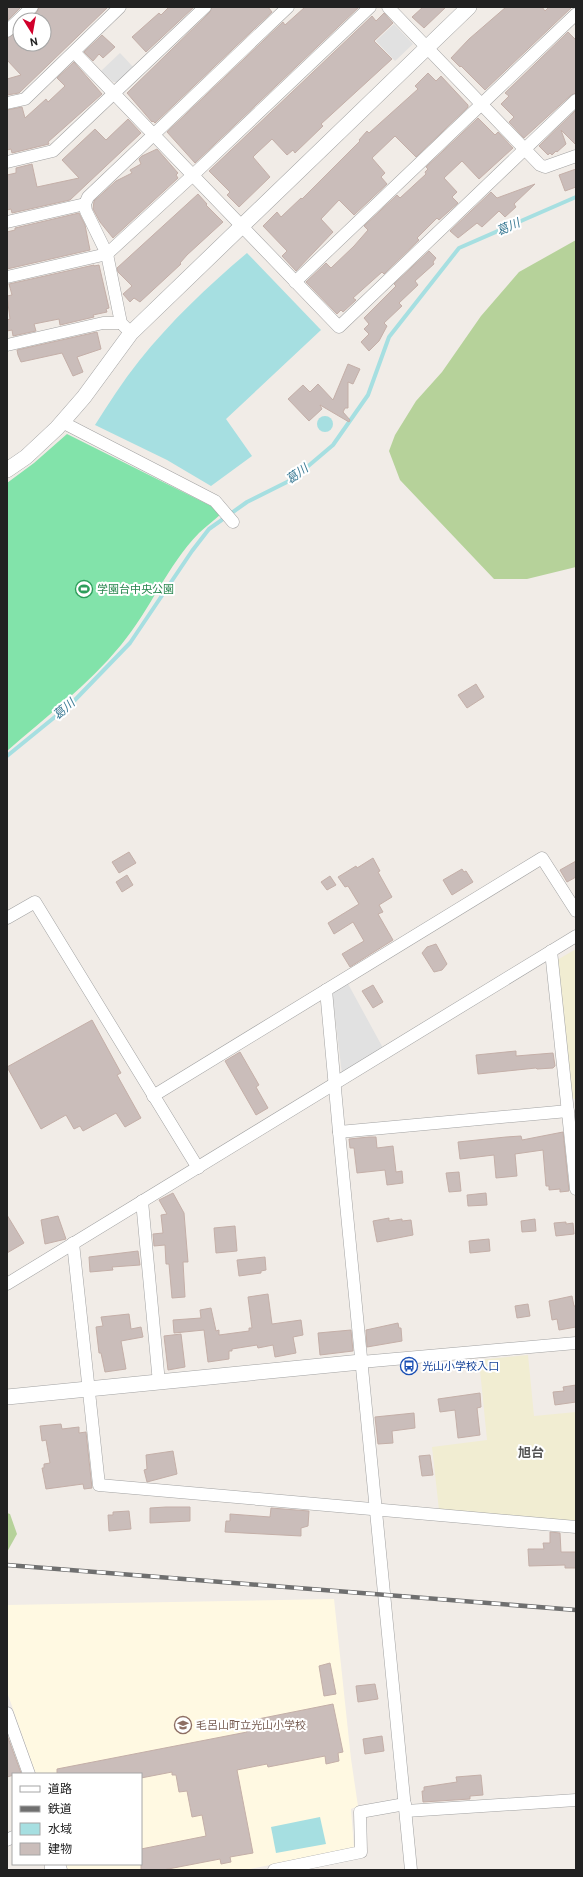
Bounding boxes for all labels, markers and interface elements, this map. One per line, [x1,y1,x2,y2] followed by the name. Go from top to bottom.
[12,12,52,52] north arrow
[29,33,39,48] text: N
[494,215,524,240] water label: 葛川
[283,460,314,488] water label: 葛川
[74,579,94,599] sports icon: 学園台中央公園
[97,583,174,597] place label: 学園台中央公園
[50,695,80,724] water label: 葛川
[399,1356,419,1376] bus stop icon: 光山小学校入口
[422,1360,499,1374] place label: 光山小学校入口
[518,1445,544,1462] district label: 旭台
[173,1715,193,1735] school or university icon: 毛呂山町立光山小学校
[196,1719,306,1733] place label: 毛呂山町立光山小学校
[12,1773,142,1865] legend
[48,1782,72,1798] text: 道路
[48,1802,72,1818] text: 鉄道
[48,1822,72,1838] text: 水域
[48,1842,72,1858] text: 建物

